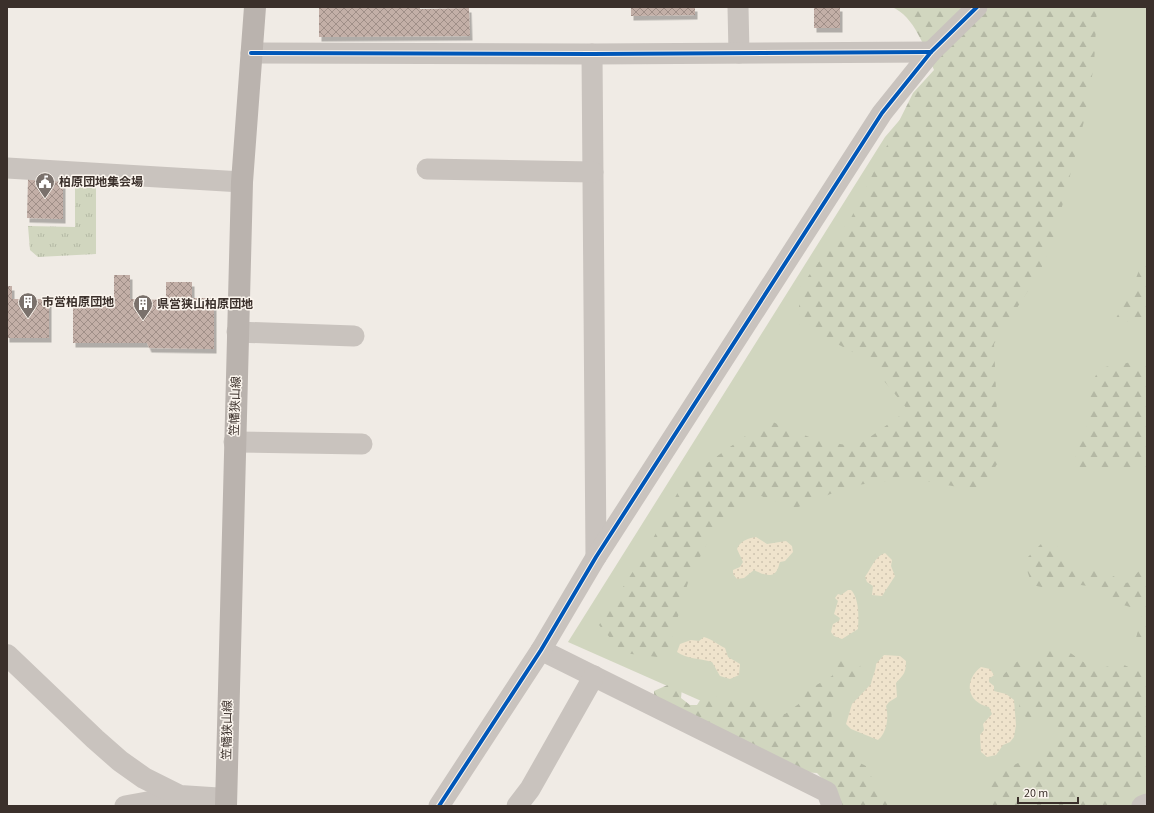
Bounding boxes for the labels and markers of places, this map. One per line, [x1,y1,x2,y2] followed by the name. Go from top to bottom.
[34,171,56,199] public building icon: 柏原団地集会場
[59,174,143,191] place label: 柏原団地集会場
[17,291,39,319] building icon: 市営柏原団地
[132,293,154,321] building icon: 県営狭山柏原団地
[42,294,114,311] place label: 市営柏原団地
[157,296,253,313] place label: 県営狭山柏原団地

